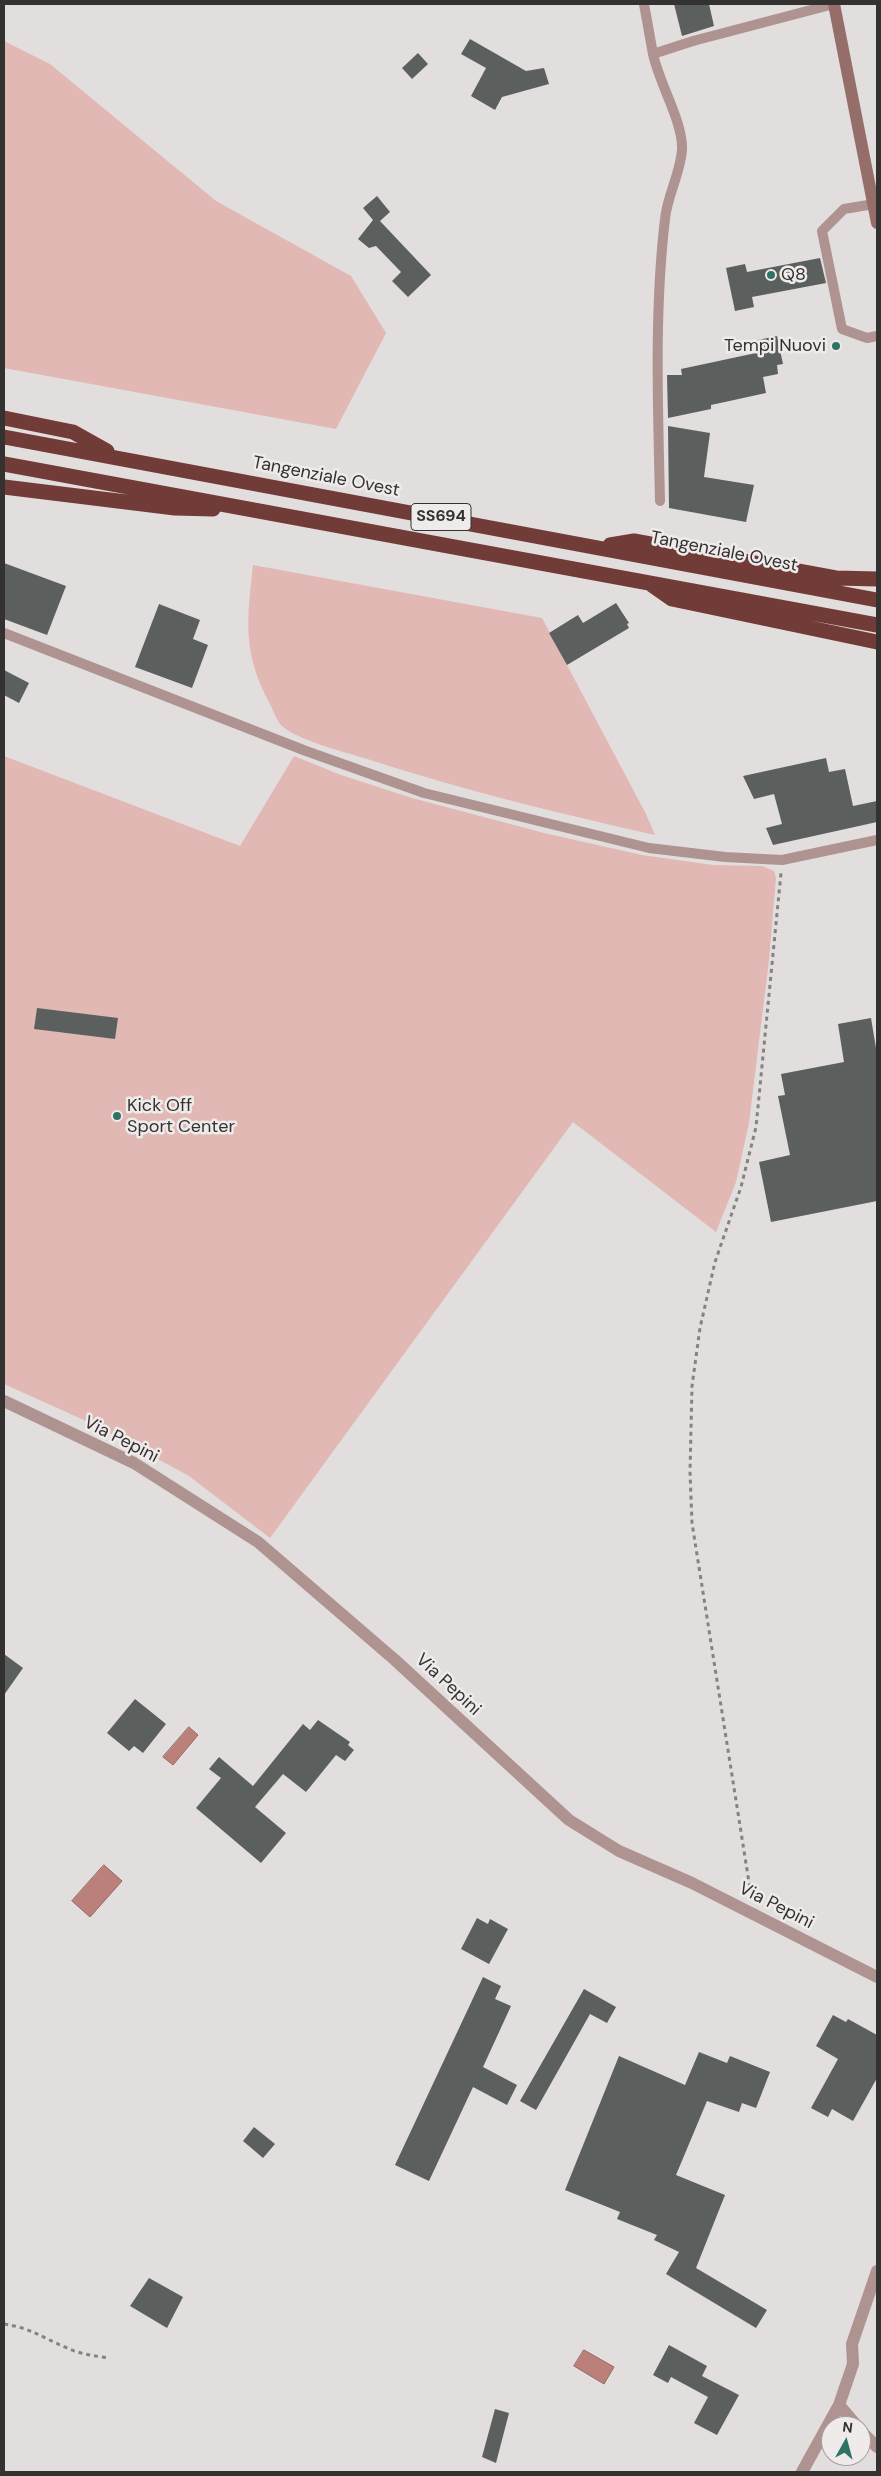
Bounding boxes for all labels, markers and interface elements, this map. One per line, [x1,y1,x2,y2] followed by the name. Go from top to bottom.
[781,264,806,286] place label: Q8
[765,269,777,281] marker: Q8
[724,335,826,357] place label: Tempi Nuovi
[830,340,842,352] marker: Tempi Nuovi
[251,452,401,502] street label: Tangenziale Ovest
[411,504,471,530] road number: SS694
[649,527,799,577] street label: Tangenziale Ovest
[127,1095,235,1138] place label: Kick Off Sport Center
[111,1110,123,1122] marker: Kick Off Sport Center
[80,1412,162,1468] street label: Via Pepini
[411,1649,485,1721] street label: Via Pepini
[735,1878,817,1934] street label: Via Pepini
[821,2416,871,2466] north arrow
[842,2418,854,2437] text: N

